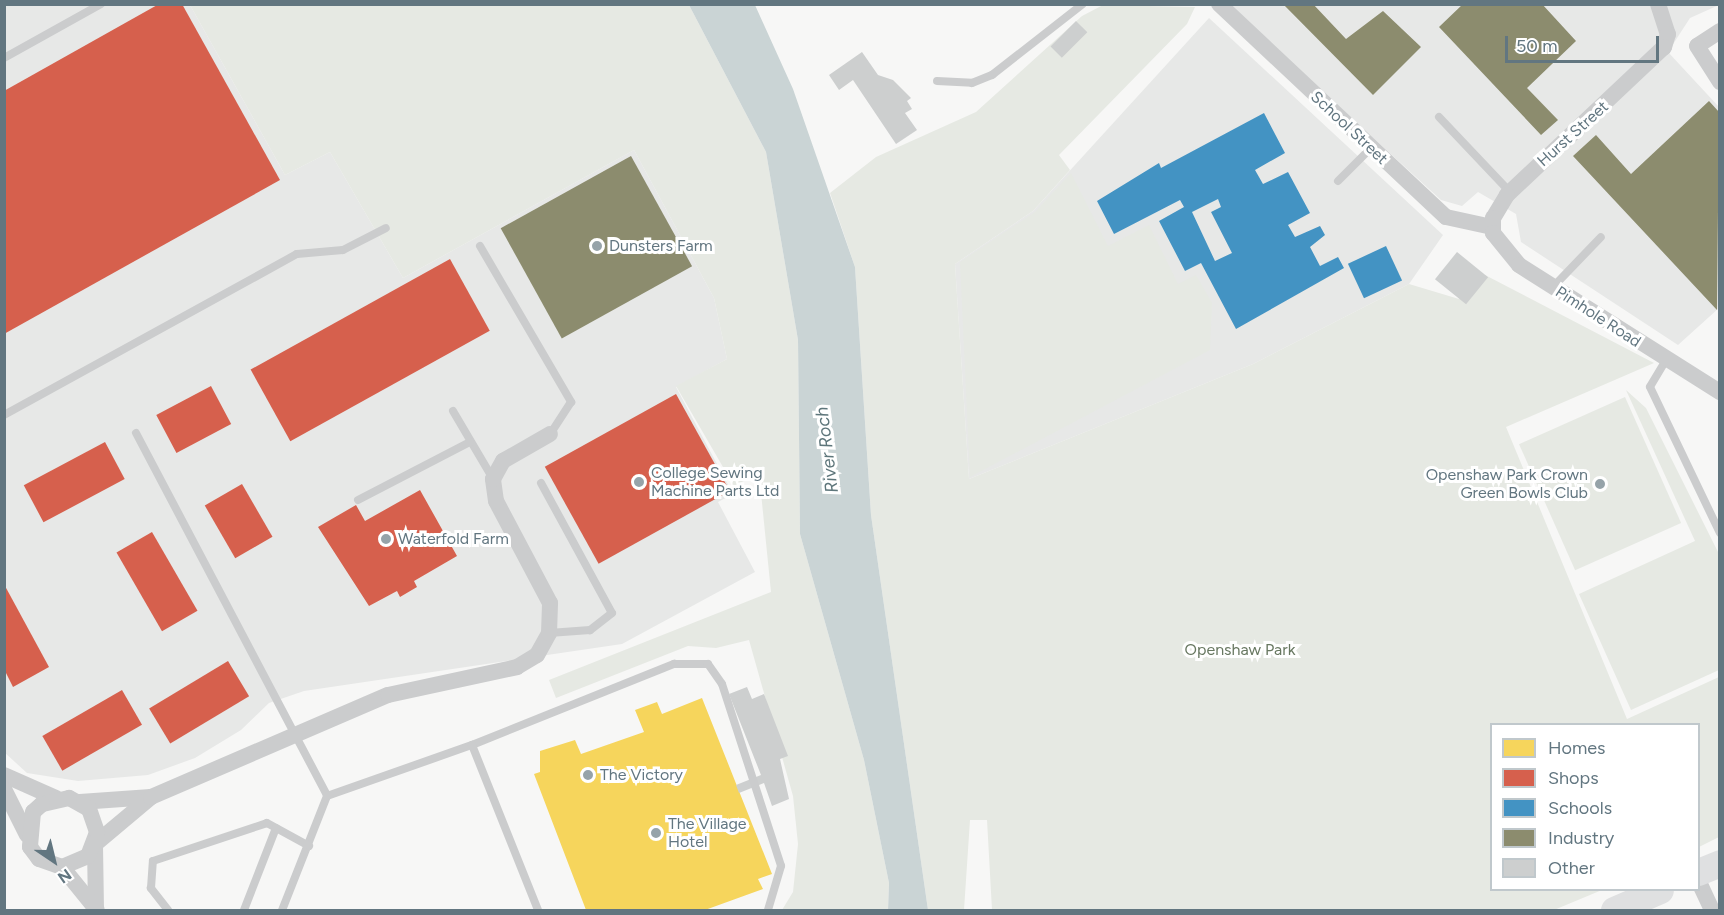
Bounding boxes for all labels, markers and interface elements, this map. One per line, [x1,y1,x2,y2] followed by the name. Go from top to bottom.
[1508,24,1662,62] scale bar
[1516,35,1558,57] text: 50 m
[1307,87,1391,169] street label: School Street
[1534,97,1612,171] street label: Hurst Street
[609,236,713,256] place label: Dunsters Farm
[590,239,604,253] marker: Dunsters Farm
[1552,282,1644,352] street label: Pimhole Road
[811,406,843,494] water label: River Roch
[651,463,779,501] place label: College Sewing Machine Parts Ltd
[1426,465,1588,503] place label: Openshaw Park Crown Green Bowls Club
[632,475,646,489] marker: College Sewing Machine Parts Ltd
[1593,477,1607,491] marker: Openshaw Park Crown Green Bowls Club
[398,529,509,549] place label: Waterfold Farm
[379,532,393,546] marker: Waterfold Farm
[1185,640,1295,660] park label: Openshaw Park
[1490,723,1700,891] legend
[1548,737,1606,759] text: Homes
[600,765,683,785] place label: The Victory
[1548,767,1599,789] text: Shops
[581,768,595,782] marker: The Victory
[1548,797,1612,819] text: Schools
[668,814,747,852] place label: The Village Hotel
[649,826,663,840] marker: The Village Hotel
[1548,827,1614,849] text: Industry
[24,831,84,891] north arrow
[1548,857,1595,879] text: Other
[54,865,75,887] text: N

